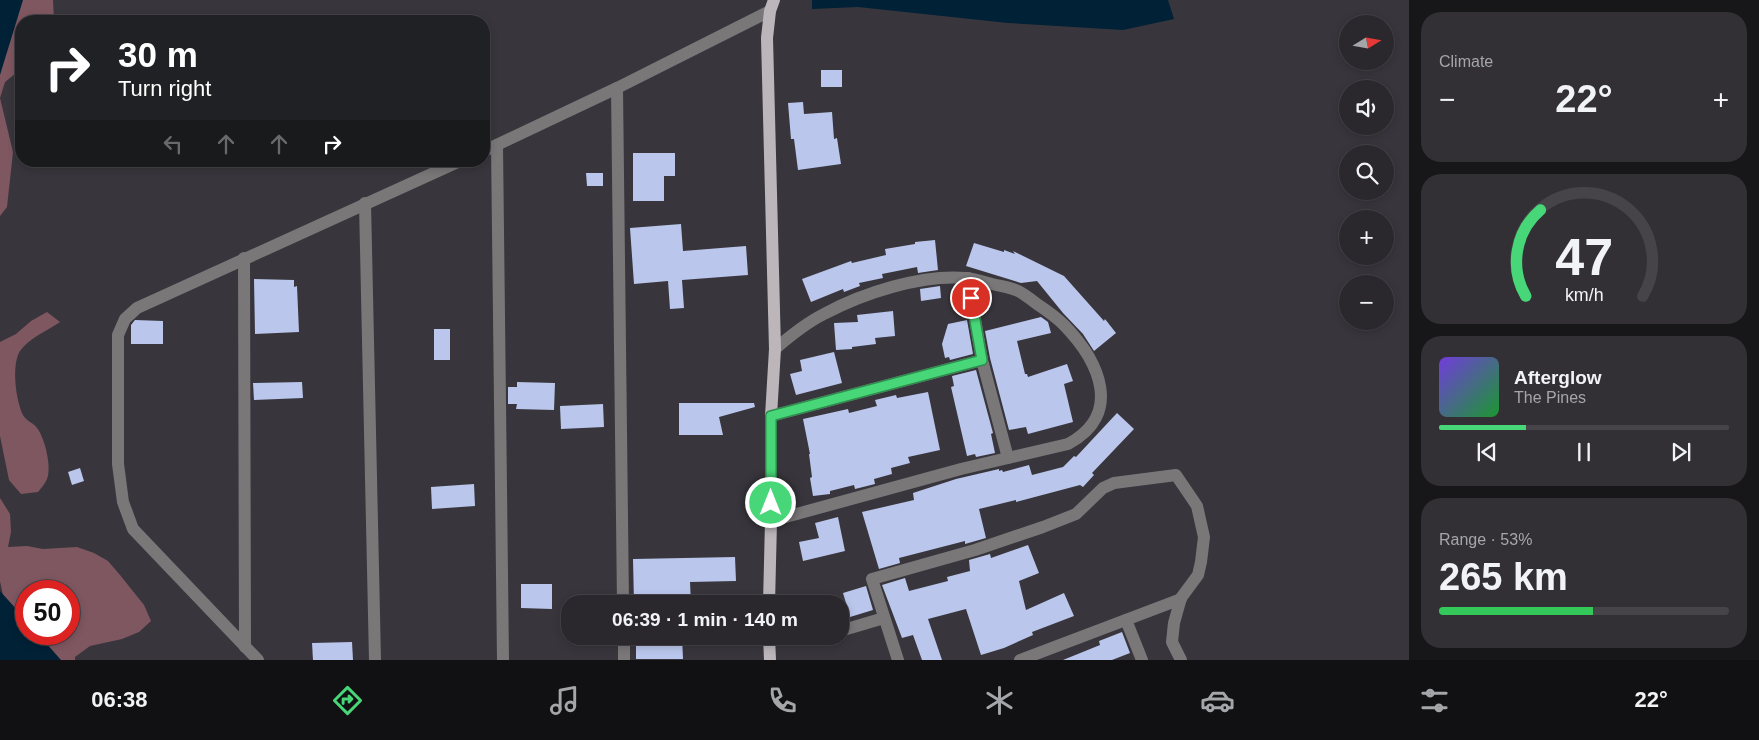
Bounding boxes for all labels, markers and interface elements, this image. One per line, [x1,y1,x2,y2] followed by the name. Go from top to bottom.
[1339,15,1394,70] north arrow
[1339,15,1394,330] map controls
[35,35,100,100] icon: right
[118,35,198,74] text: 30 m
[1439,53,1493,70] text: Climate
[118,76,211,101] text: Turn right
[1555,78,1613,120] text: 22°
[1339,80,1394,135] button: sound
[1439,84,1455,115] text: −
[1713,84,1729,115] text: +
[159,130,187,158] icon: left
[212,130,240,158] icon: ahead
[265,130,293,158] icon: ahead
[318,130,346,158] icon: right
[1339,145,1394,200] button: search
[1339,210,1394,265] button: +
[1555,228,1613,286] text: 47
[1339,275,1394,330] button: −
[950,277,992,319] pin
[957,284,985,312] icon: arrive
[1565,285,1603,305] text: km/h
[1514,367,1602,388] text: Afterglow
[1514,389,1586,406] text: The Pines
[1473,438,1501,466] icon: previous
[1570,438,1598,466] icon: pause
[1667,438,1695,466] icon: next
[744,476,796,528] position arrow
[1439,531,1532,548] text: Range · 53%
[1439,556,1568,598] text: 265 km
[15,580,80,645] speed limit sign: 50
[612,609,798,630] text: 06:39 · 1 min · 140 m
[330,683,365,718] icon: directions
[547,683,582,718] icon: music
[765,683,800,718] icon: phone
[982,683,1017,718] icon: climate
[1200,683,1235,718] icon: car
[1417,683,1452,718] icon: filters
[91,687,147,712] text: 06:38
[1634,687,1668,712] text: 22°

